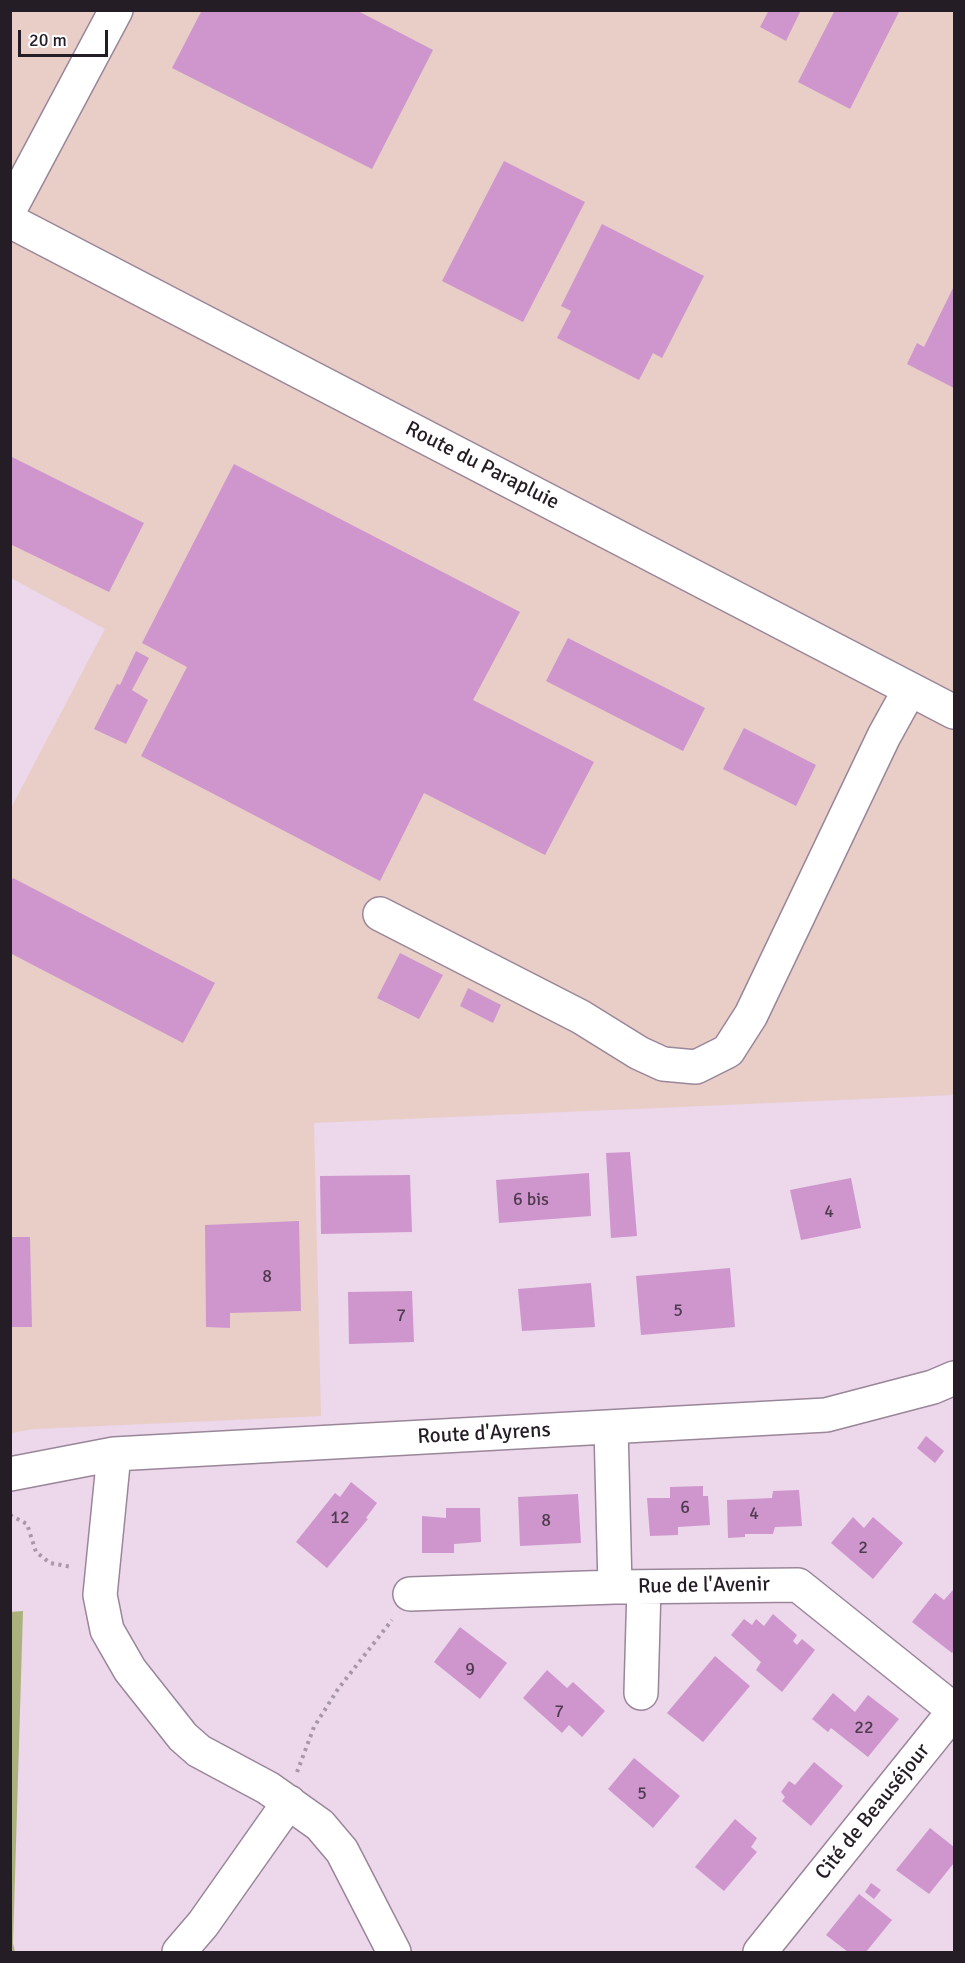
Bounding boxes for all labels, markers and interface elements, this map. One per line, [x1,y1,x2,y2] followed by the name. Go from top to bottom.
[21,18,111,56] scale bar
[29,29,67,51] text: 20 m
[401,416,563,516] street label: Route du Parapluie
[513,1189,549,1211] house number: 6 bis
[824,1201,834,1223] house number: 4
[262,1266,272,1288] house number: 8
[673,1300,683,1322] house number: 5
[396,1305,406,1327] house number: 7
[417,1418,551,1450] street label: Route d'Ayrens
[680,1497,690,1519] house number: 6
[749,1503,759,1525] house number: 4
[330,1507,350,1529] house number: 12
[541,1510,551,1532] house number: 8
[858,1537,868,1559] house number: 2
[638,1572,770,1600] street label: Rue de l'Avenir
[465,1659,475,1681] house number: 9
[554,1701,564,1723] house number: 7
[854,1717,874,1739] house number: 22
[810,1739,936,1885] street label: Cité de Beauséjour
[637,1783,647,1805] house number: 5

